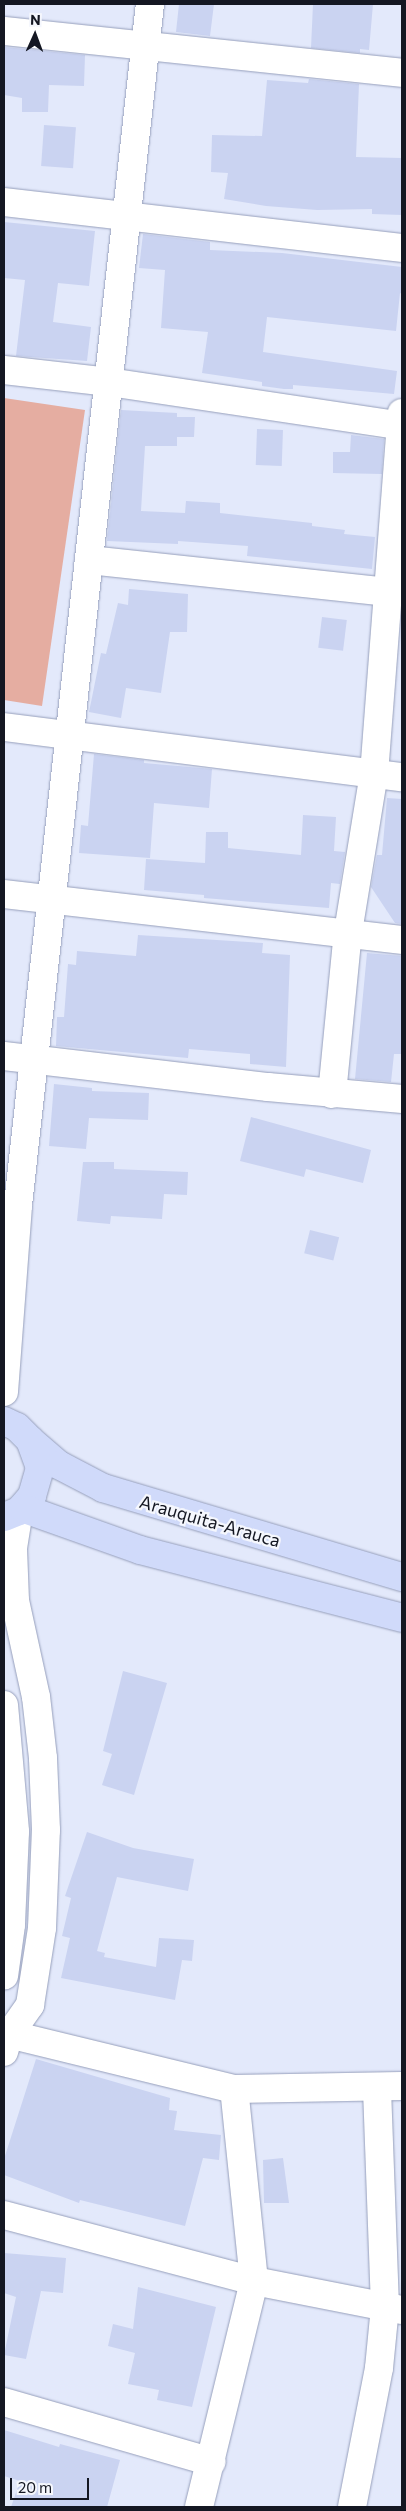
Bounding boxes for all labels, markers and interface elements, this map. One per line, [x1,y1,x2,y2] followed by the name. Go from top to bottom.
[10,10,60,60] north arrow
[30,11,41,28] text: N
[137,1491,283,1551] street label: Arauquita-Arauca
[12,2468,91,2500] scale bar
[18,2478,52,2496] text: 20 m

